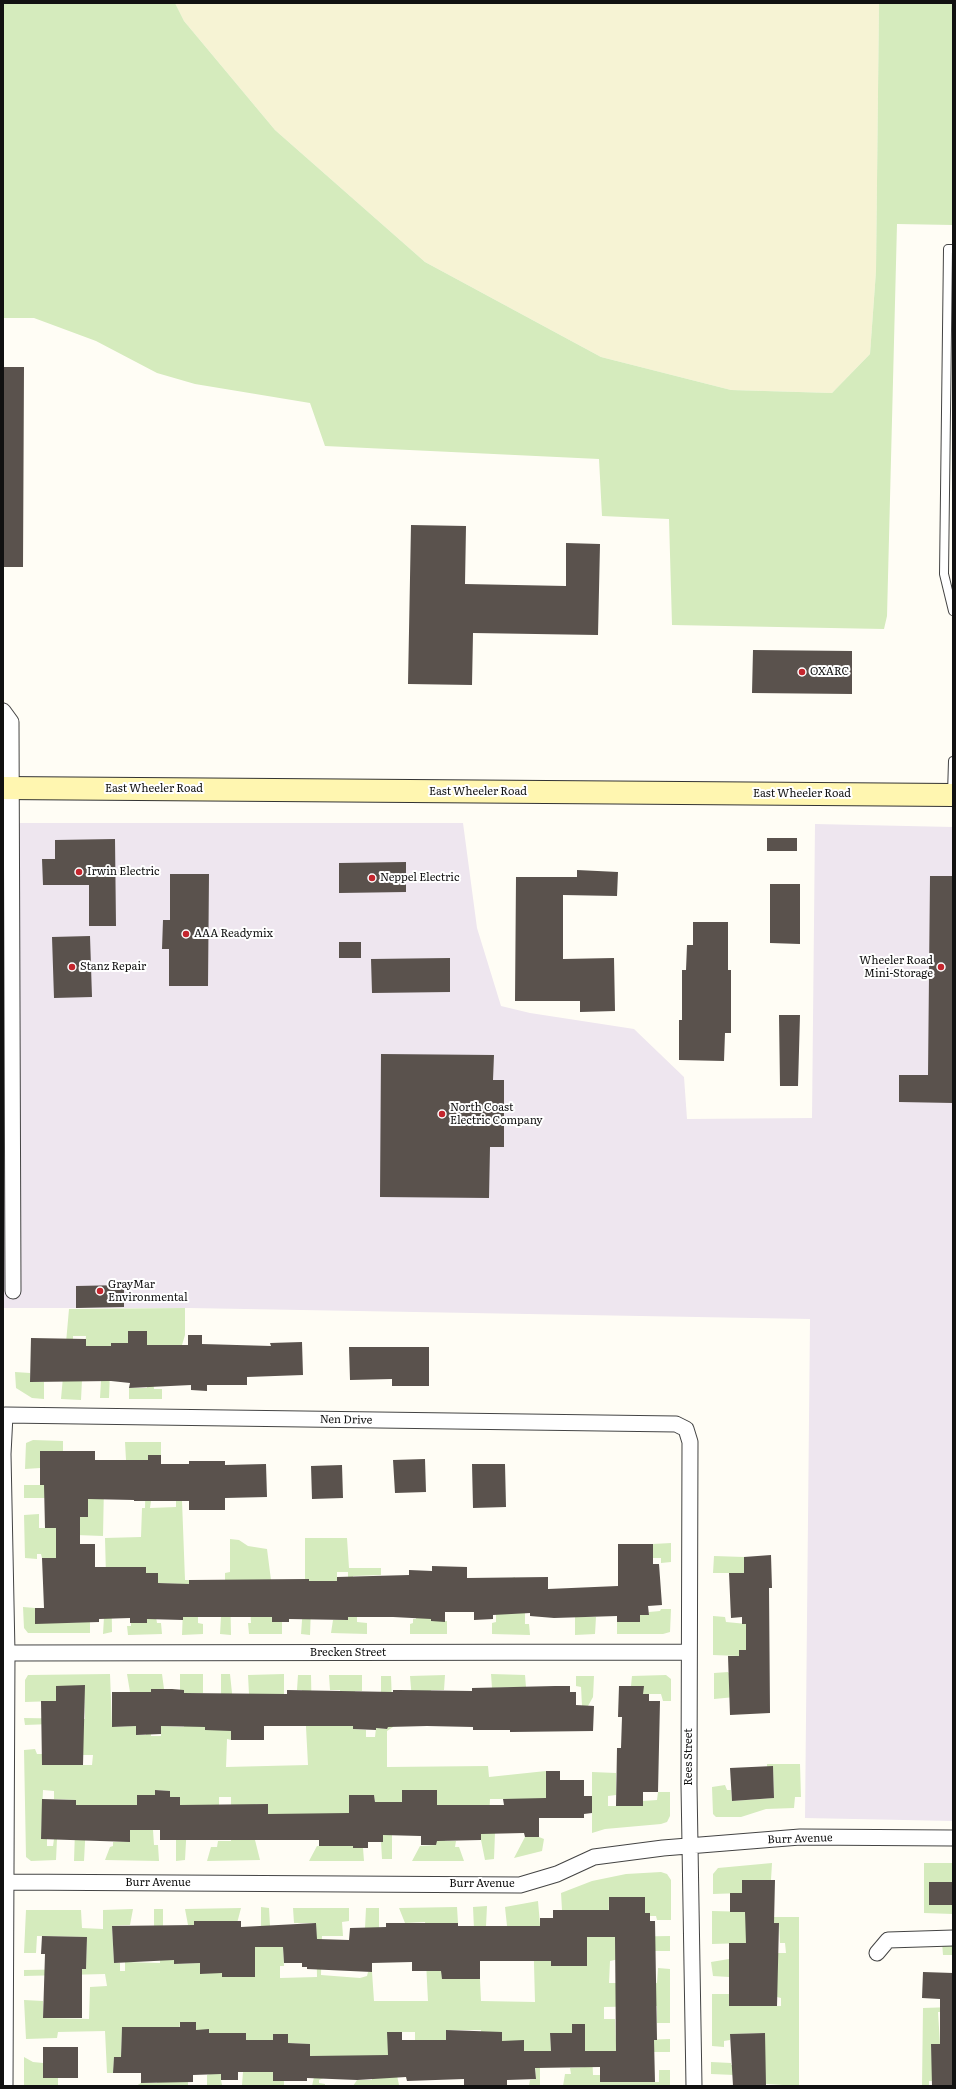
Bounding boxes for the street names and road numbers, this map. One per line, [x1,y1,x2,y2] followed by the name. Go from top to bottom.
[105,782,203,796] street label: East Wheeler Road
[429,785,527,799] street label: East Wheeler Road
[753,787,851,801] street label: East Wheeler Road
[320,1413,372,1427] street label: Nen Drive
[310,1646,386,1660] street label: Brecken Street
[682,1728,696,1786] street label: Rees Street
[767,1831,833,1847] street label: Burr Avenue
[125,1876,191,1890] street label: Burr Avenue
[449,1877,515,1891] street label: Burr Avenue

